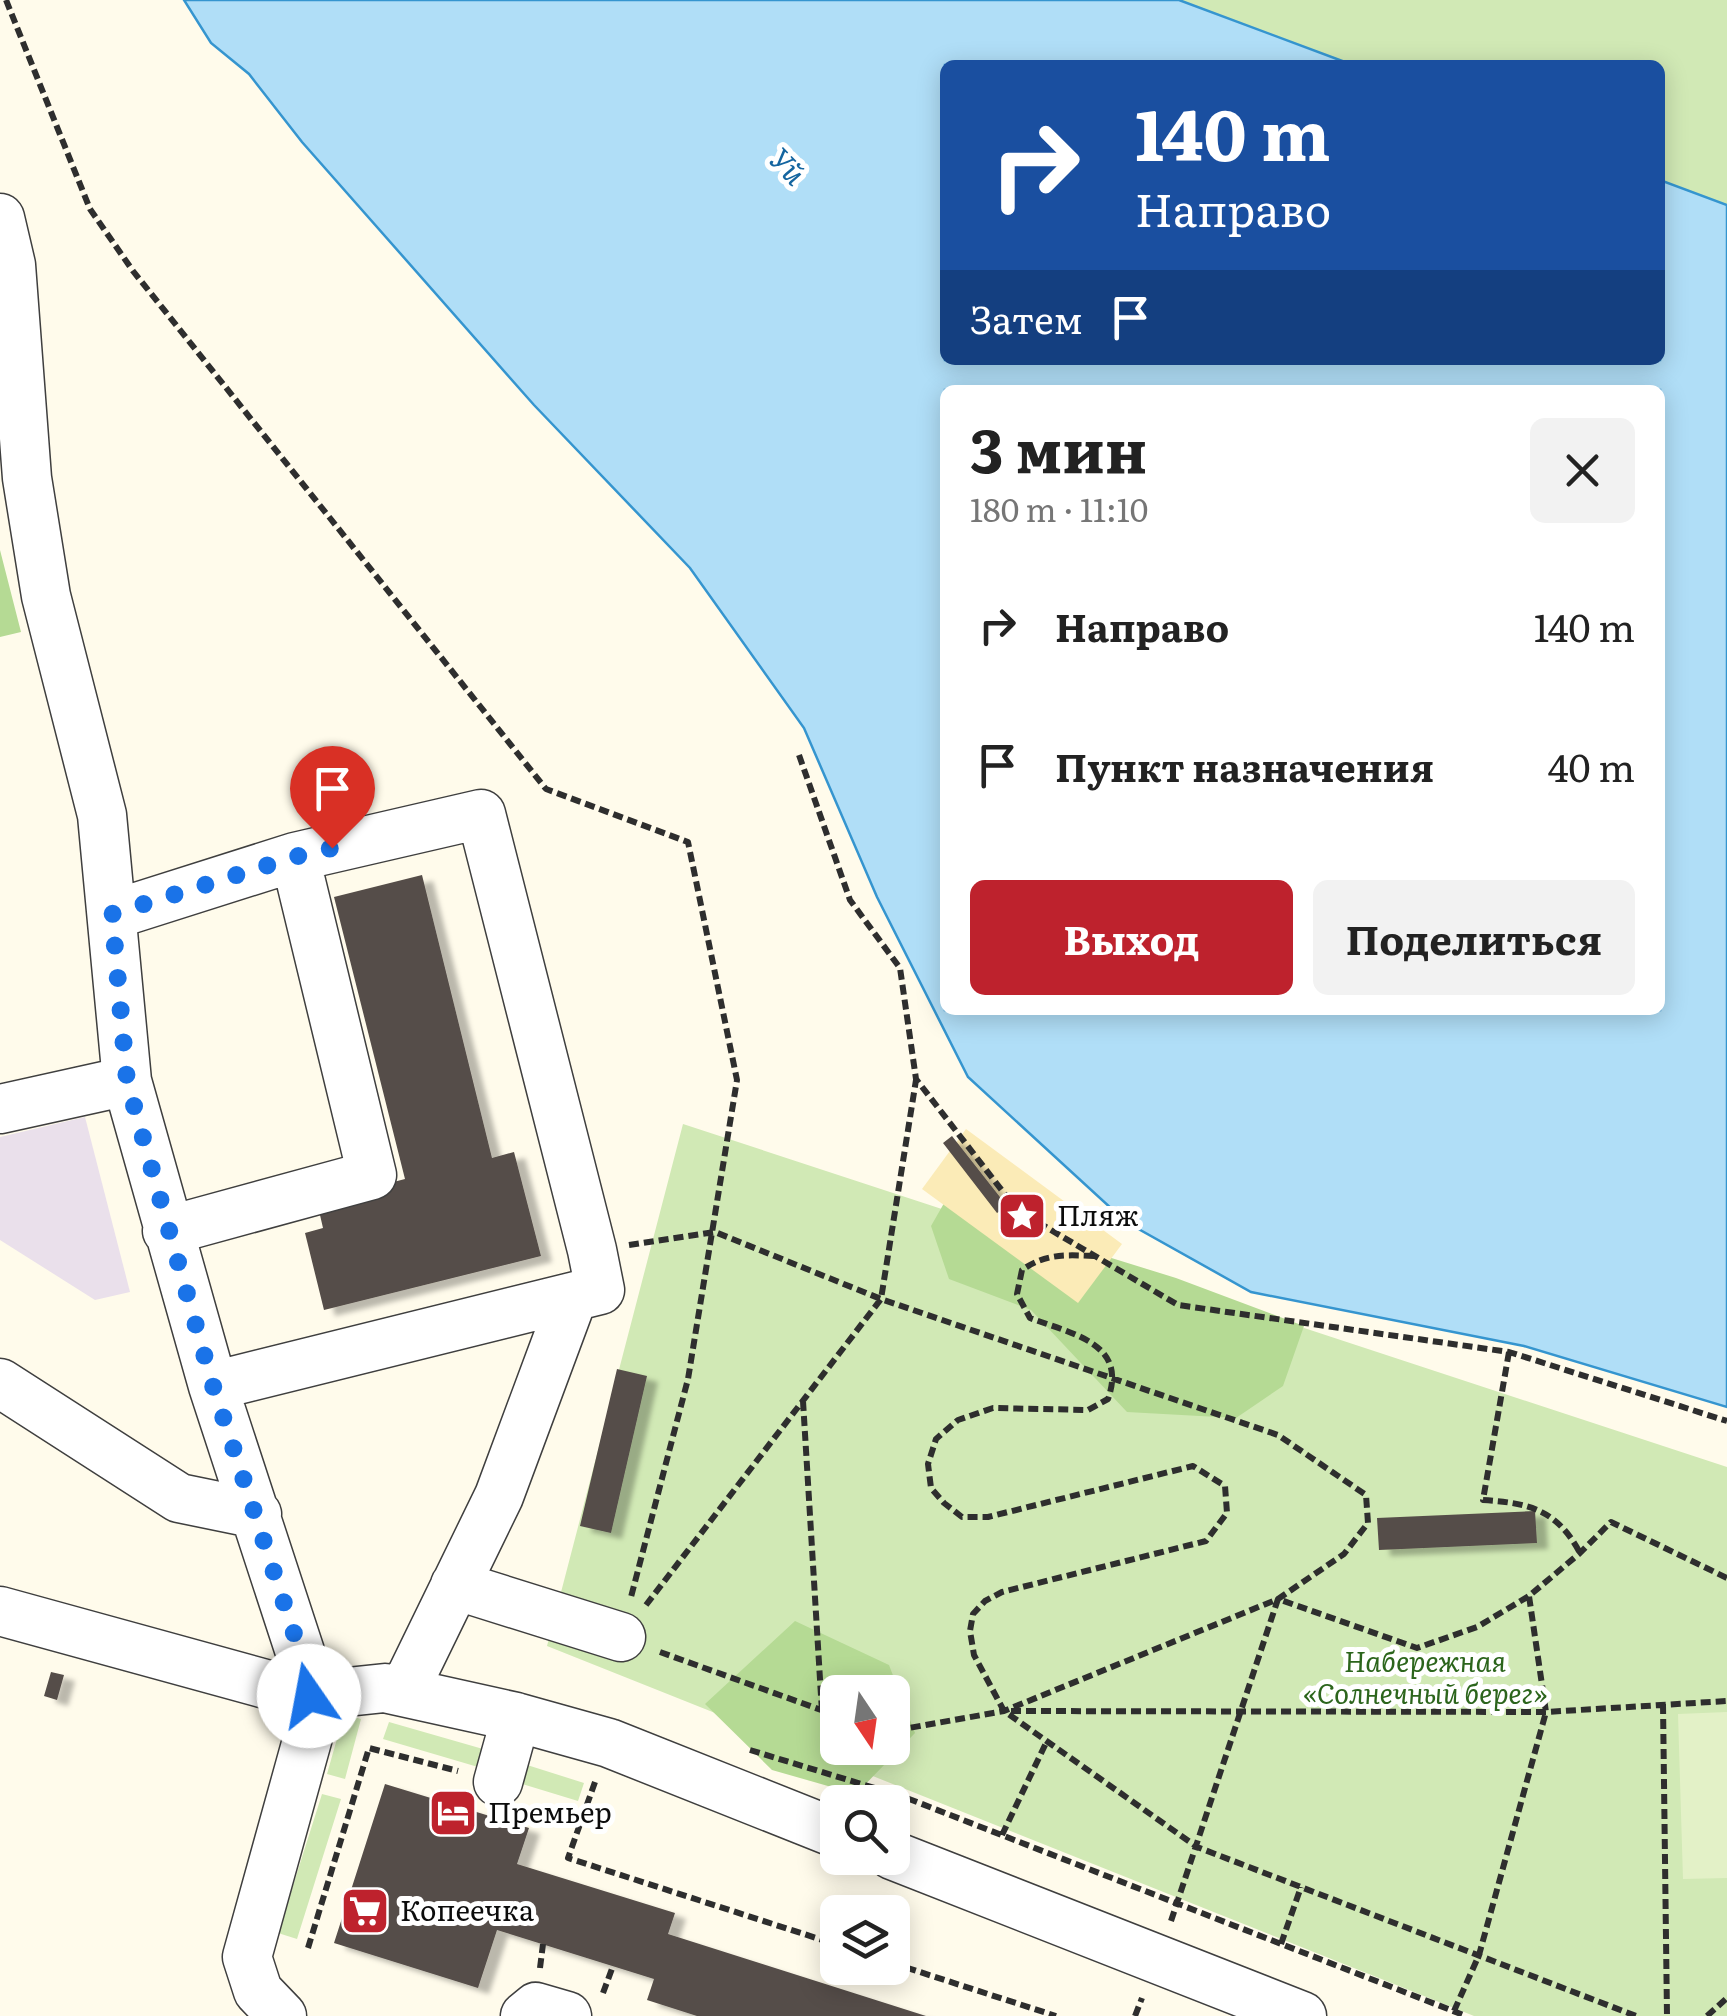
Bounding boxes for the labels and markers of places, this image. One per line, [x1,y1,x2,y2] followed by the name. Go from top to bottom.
[290,746,375,849] pin
[996,1190,1048,1242] place icon: Пляж
[1057,1193,1139,1235] place label: Пляж
[427,1787,479,1839] hotel icon: Премьер
[488,1790,612,1832] place label: Премьер
[339,1885,391,1937] supermarket icon: Копеечка
[400,1888,534,1930] place label: Копеечка

